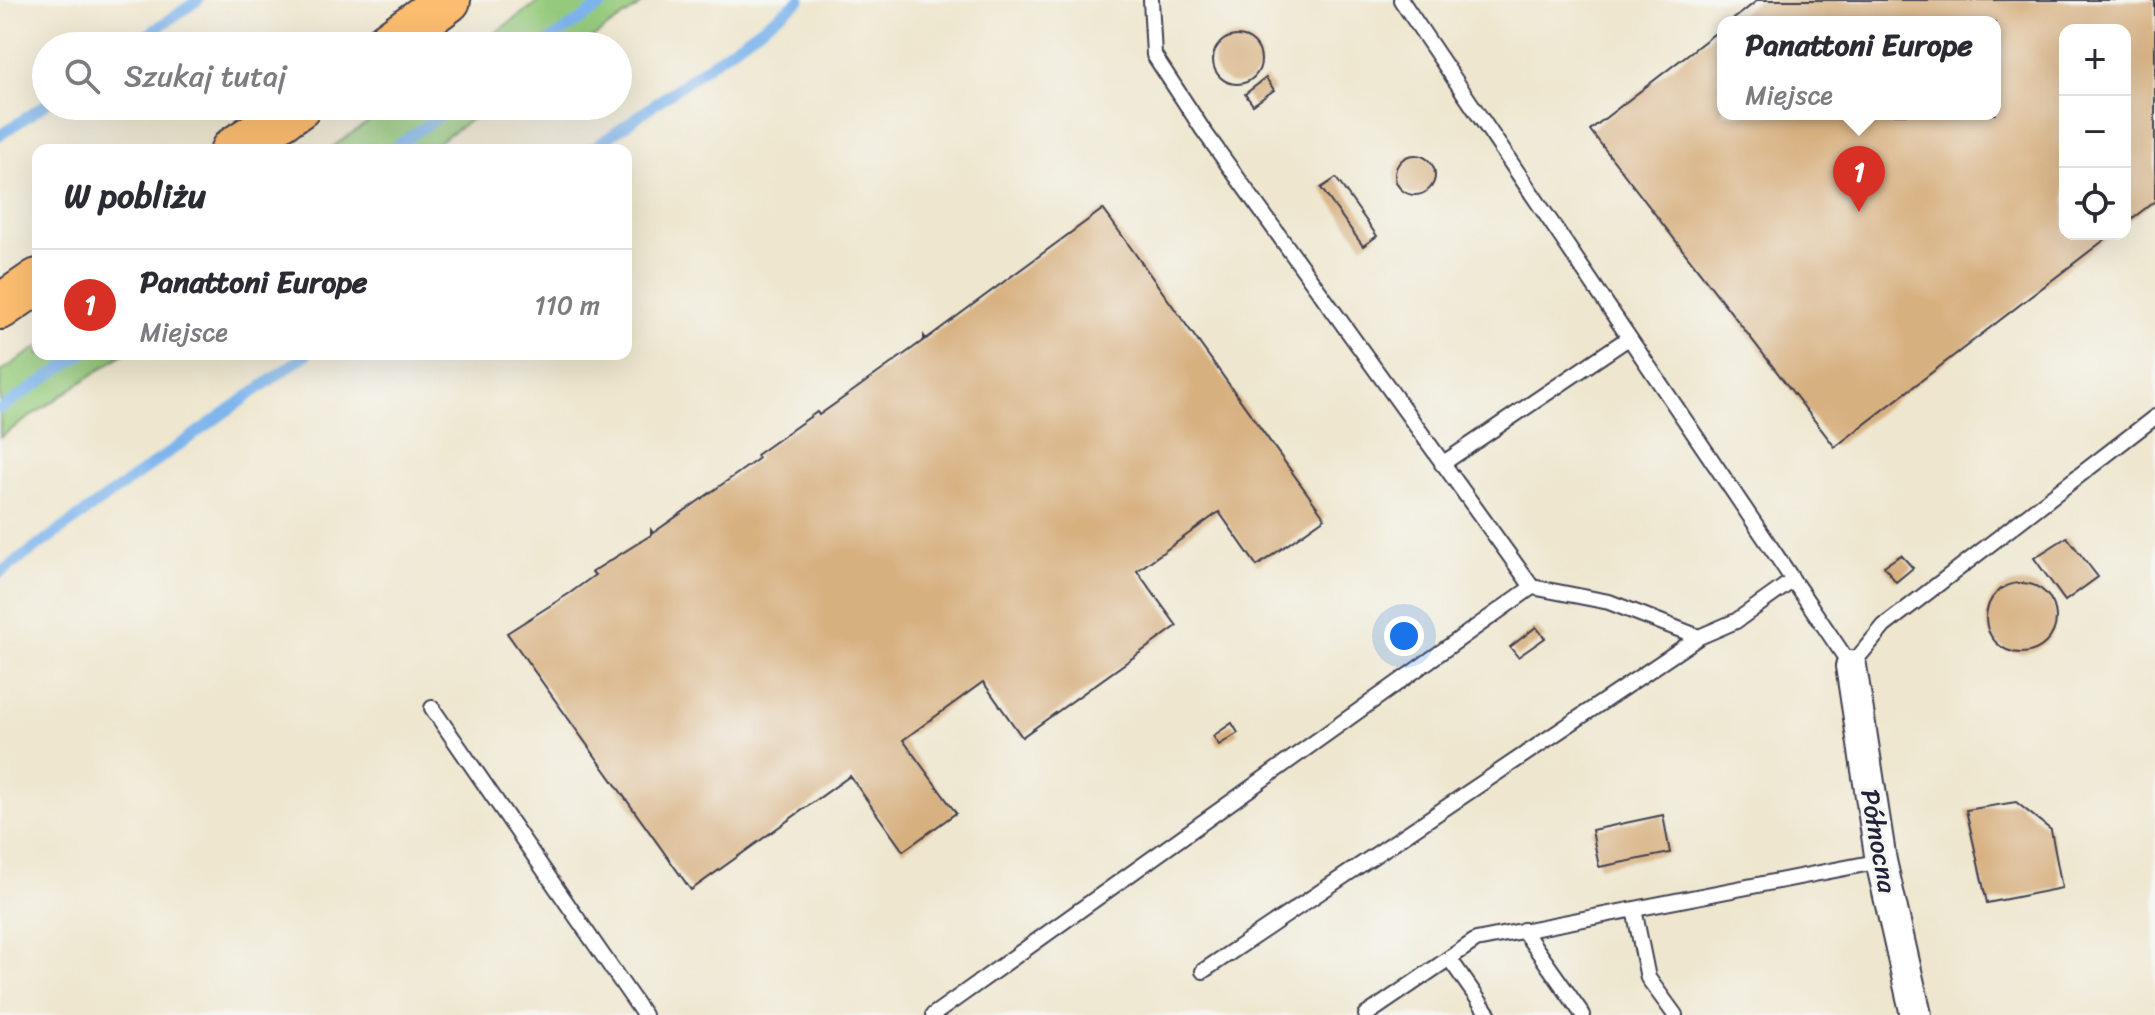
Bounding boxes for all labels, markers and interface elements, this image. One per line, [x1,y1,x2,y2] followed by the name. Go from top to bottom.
[1717,16,2001,120] popup
[1745,18,1973,72] text: Panattoni Europe
[2059,24,2131,240] map controls
[2059,24,2131,96] button: +
[32,32,632,120] search box
[124,49,287,103] text: Szukaj tutaj
[60,54,104,98] icon: search
[1745,72,1833,118] text: Miejsce
[2059,96,2131,168] button: −
[1833,146,1885,212] pin: 1
[64,166,206,226] text: W pobliżu
[2059,168,2131,240] button: locate
[140,255,368,309] text: Panattoni Europe
[84,282,96,328] text: 1
[535,282,600,328] text: 110 m
[140,309,228,355] text: Miejsce
[1384,616,1424,656] your location
[1847,785,1911,898] street label: Północna

